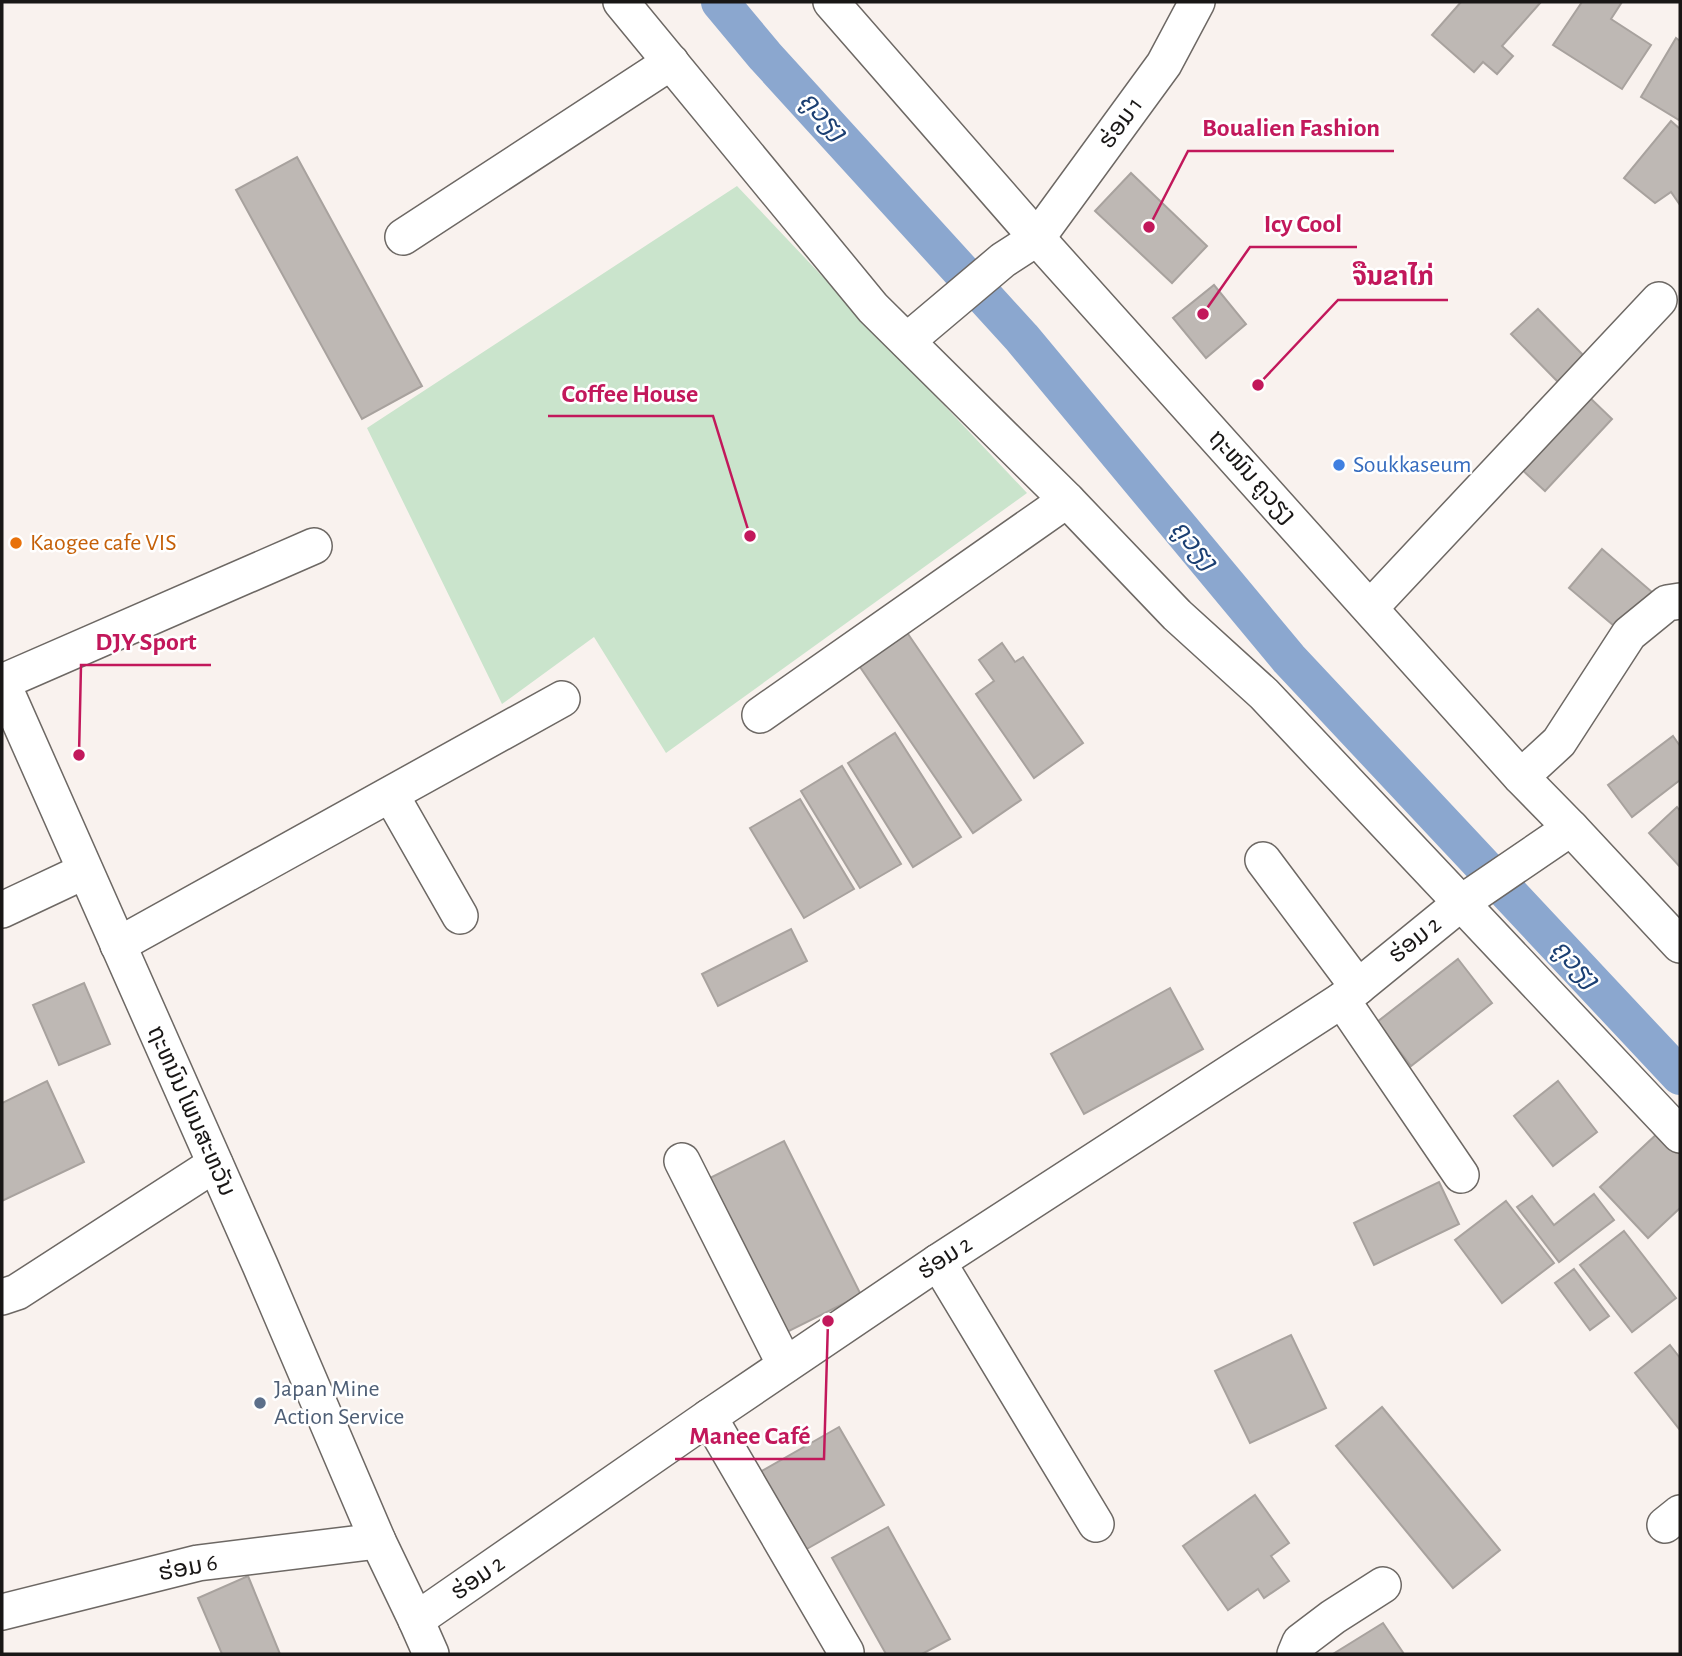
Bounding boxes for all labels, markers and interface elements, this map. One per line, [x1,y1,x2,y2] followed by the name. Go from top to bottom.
[792,87,852,148] water label: ຄູວຽງ
[1093,92,1147,153] street label: ຮ່ອມ 1
[1188,104,1394,151] callout: Boualien Fashion
[1202,115,1380,141] text: Boualien Fashion
[1250,200,1357,247] callout: Icy Cool
[1264,211,1342,237] text: Icy Cool
[1338,253,1448,300] callout: ຈືນຂາໄກ່
[1352,261,1434,290] text: ຈືນຂາໄກ່
[548,369,713,416] callout: Coffee House
[562,381,698,407] text: Coffee House
[1202,425,1301,530] street label: ຖະໜົນ ຄູວຽງ
[1353,453,1472,477] place label: Soukkaseum
[1331,457,1347,473] marker: Soukkaseum
[1164,515,1223,578] water label: ຄູວຽງ
[30,531,177,555] place label: Kaogee cafe VIS
[8,535,24,551] marker: Kaogee cafe VIS
[81,618,211,665] callout: DJY Sport
[95,629,197,655] text: DJY Sport
[1383,910,1446,968] street label: ຮ່ອມ 2
[1544,935,1604,996] water label: ຄູວຽງ
[143,1021,241,1200] street label: ຖະຫນົນ ໂພນສະຫວັນ
[913,1230,976,1284] street label: ຮ່ອມ 2
[274,1377,404,1429] place label: Japan Mine Action Service
[252,1395,268,1411] marker: Japan Mine Action Service
[675,1412,824,1459] callout: Manee Café
[689,1423,811,1449] text: Manee Café
[156,1549,220,1585] street label: ຮ່ອມ 6
[446,1549,509,1605] street label: ຮ່ອມ 2

